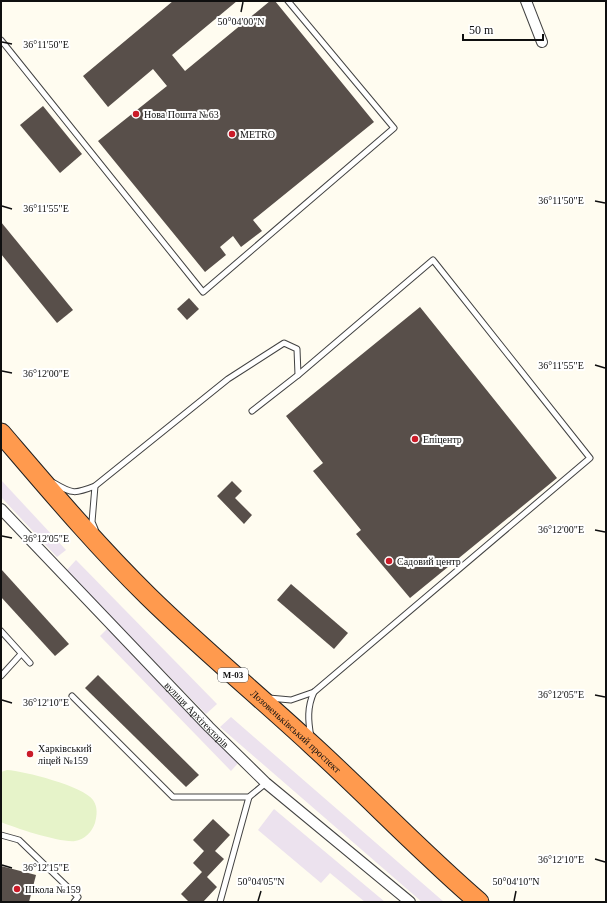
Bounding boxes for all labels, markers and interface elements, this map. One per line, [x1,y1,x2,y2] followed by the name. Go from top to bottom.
[217,16,265,27] text: 50°04'00"N
[463,16,543,42] scale bar
[469,23,494,37] text: 50 m
[23,39,69,50] text: 36°11'50"E
[131,109,141,119] marker: Нова Пошта №63
[144,109,219,120] place label: Нова Пошта №63
[227,129,237,139] marker: METRO
[240,129,275,140] place label: METRO
[538,195,584,206] text: 36°11'50"E
[23,203,69,214] text: 36°11'55"E
[538,360,584,371] text: 36°11'55"E
[23,368,69,379] text: 36°12'00"E
[410,434,420,444] marker: Епіцентр
[423,434,462,445] place label: Епіцентр
[538,524,584,535] text: 36°12'00"E
[23,533,69,544] text: 36°12'05"E
[384,556,394,566] marker: Садовий центр
[397,556,461,567] place label: Садовий центр
[218,668,248,682] road number: М-03
[163,679,232,750] street label: вулиця Архітекторів
[249,687,344,775] street label: Лозовеньківський проспект
[538,689,584,700] text: 36°12'05"E
[23,697,69,708] text: 36°12'10"E
[38,743,92,766] place label: Харківський ліцей №159
[25,749,35,759] marker: Харківський ліцей №159
[538,854,584,865] text: 36°12'10"E
[23,862,69,873] text: 36°12'15"E
[237,876,285,887] text: 50°04'05"N
[492,876,540,887] text: 50°04'10"N
[12,884,22,894] marker: Школа №159
[25,884,81,895] place label: Школа №159

